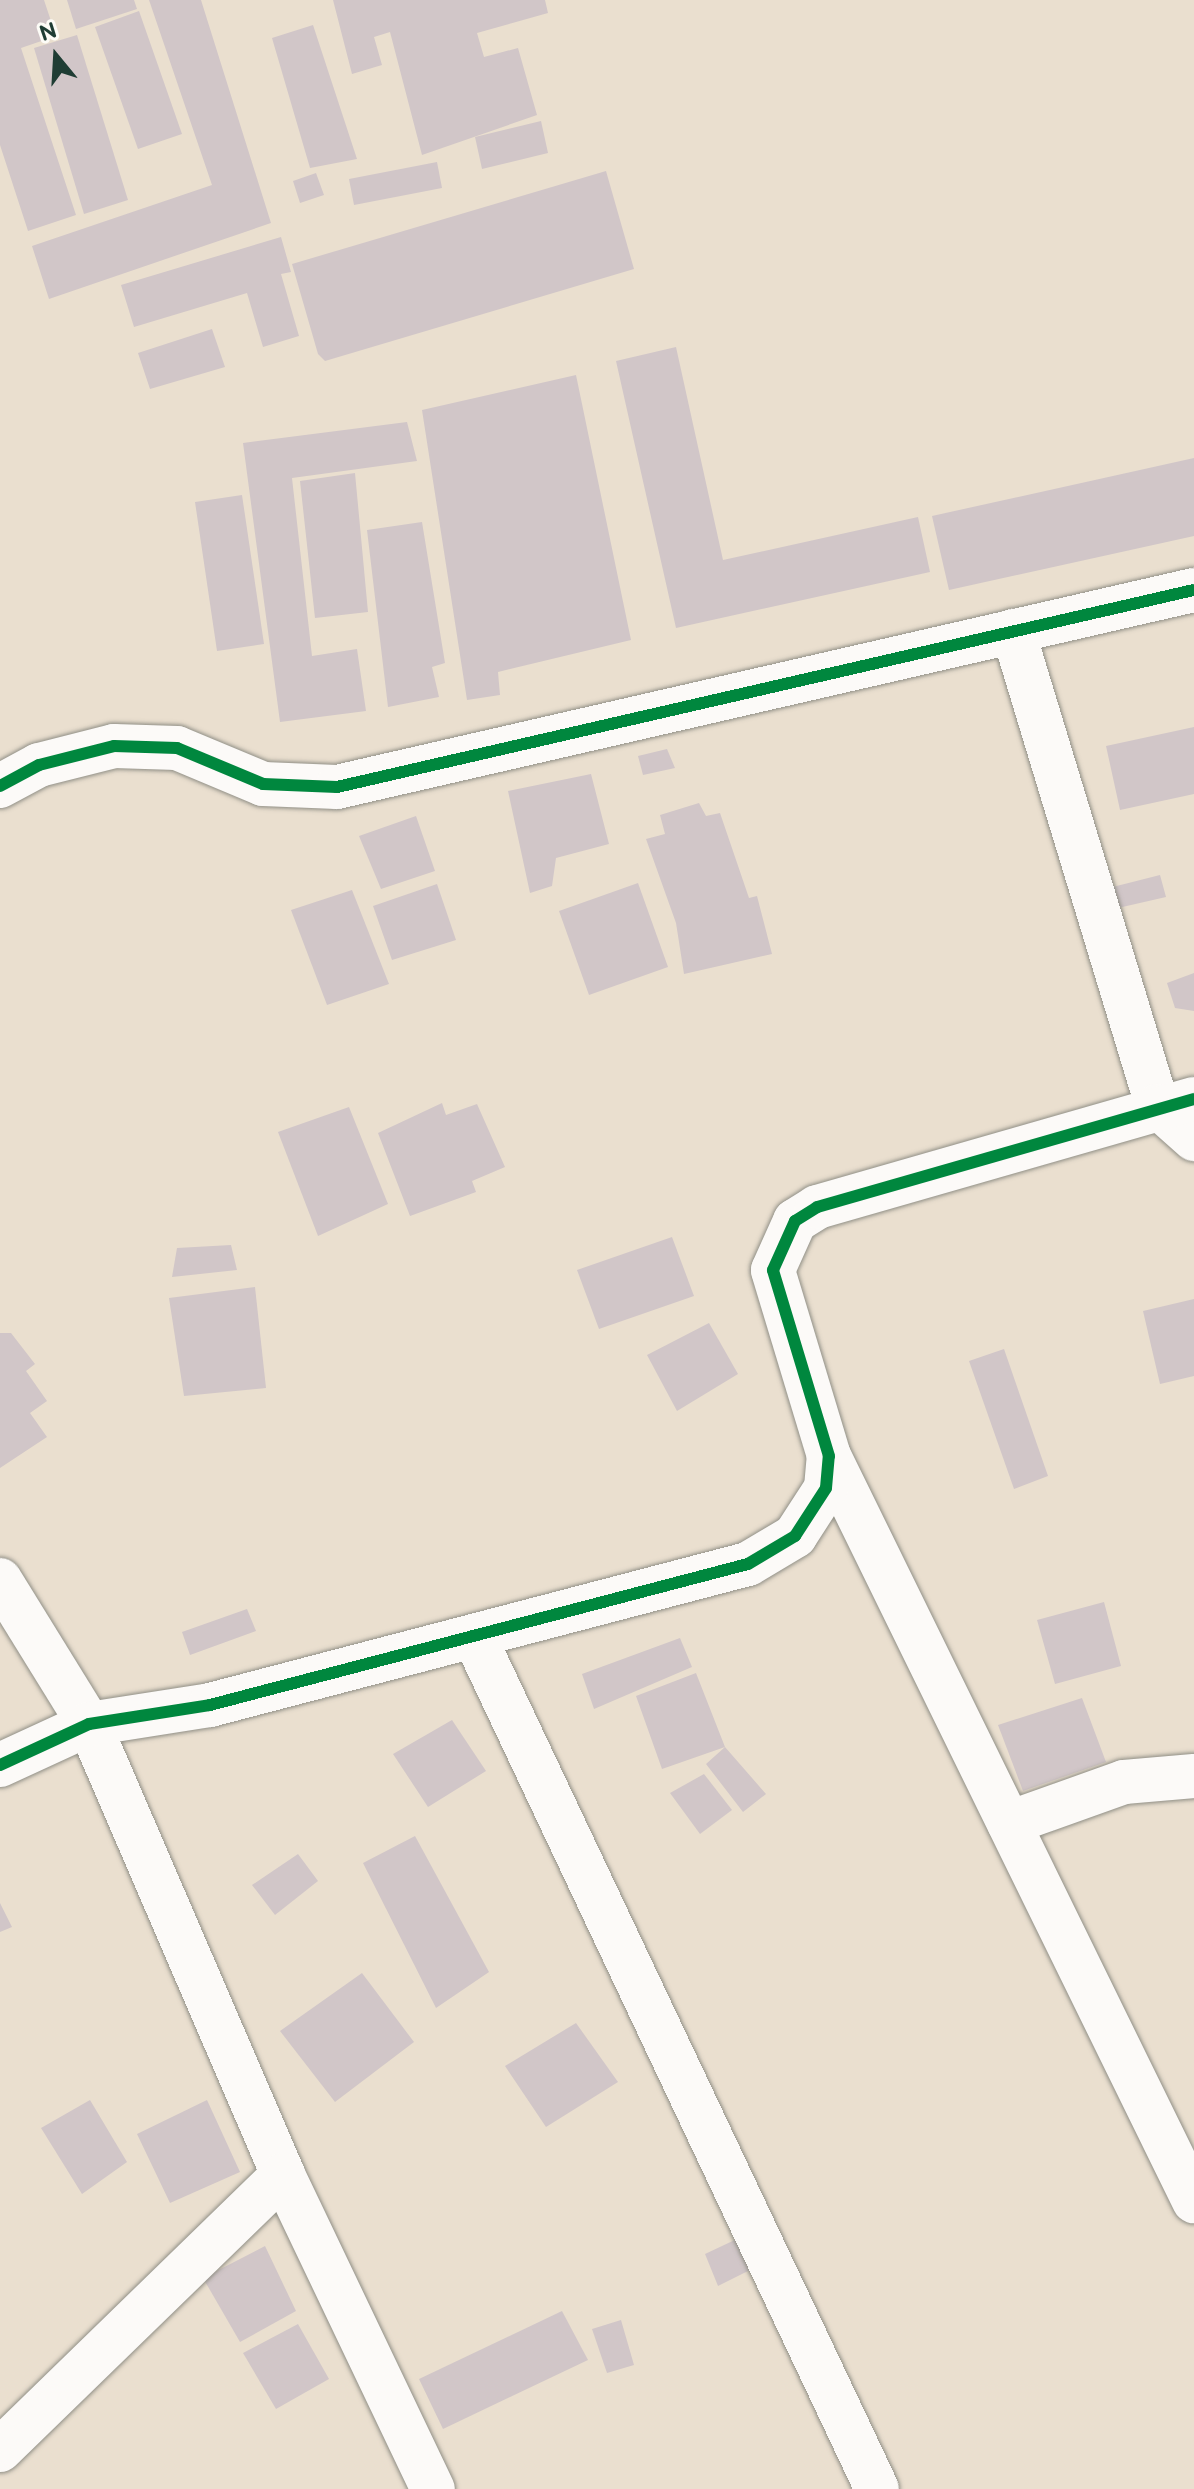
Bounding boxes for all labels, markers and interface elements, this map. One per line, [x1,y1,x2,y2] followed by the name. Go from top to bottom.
[16,16,96,96] north arrow
[36,17,60,48] text: N

